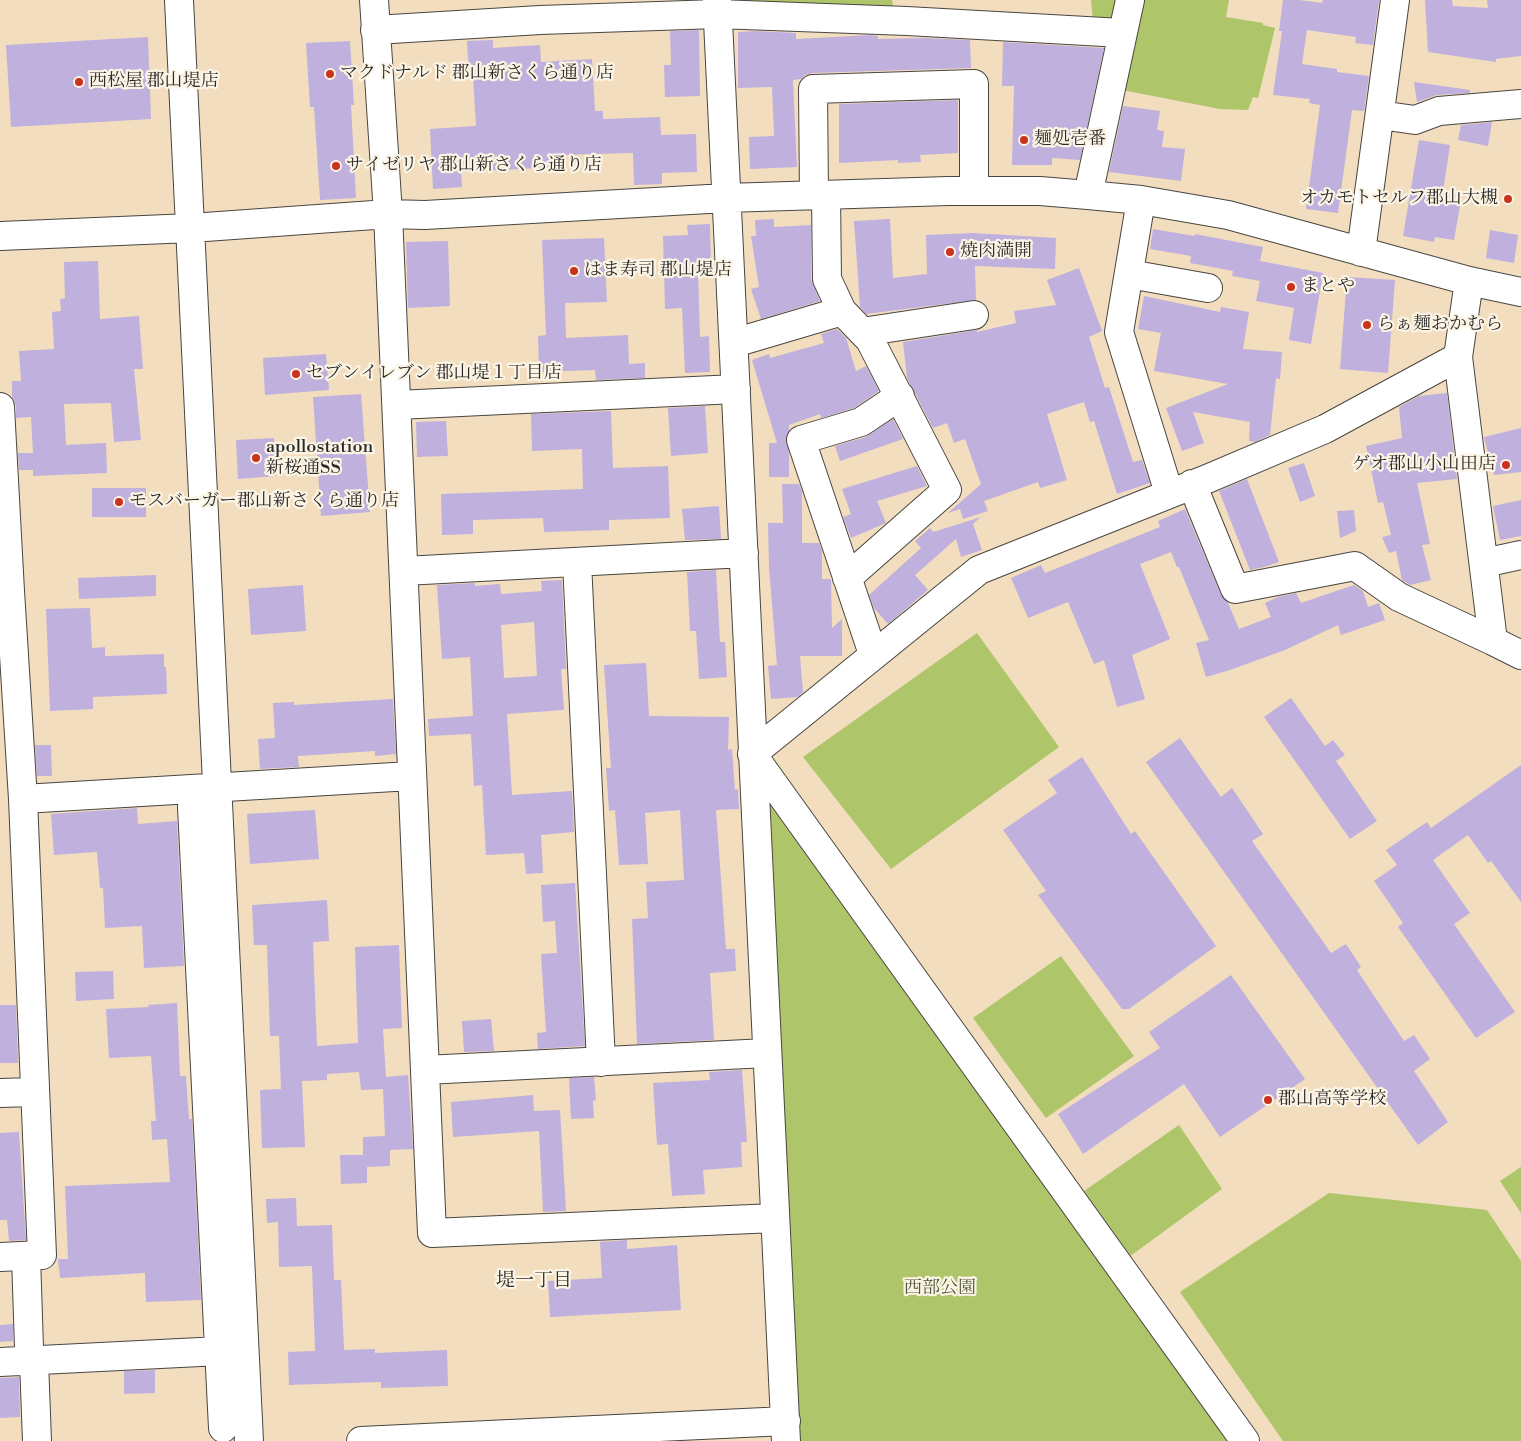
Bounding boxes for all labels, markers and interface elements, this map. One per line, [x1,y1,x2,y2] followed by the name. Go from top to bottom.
[340,63,614,85] place label: マクドナルド 郡山新さくら通り店
[324,68,336,80] marker: マクドナルド 郡山新さくら通り店
[89,71,219,93] place label: 西松屋 郡山堤店
[73,76,85,88] marker: 西松屋 郡山堤店
[1034,129,1106,151] place label: 麺処壱番
[1018,134,1030,146] marker: 麺処壱番
[346,155,602,177] place label: サイゼリヤ 郡山新さくら通り店
[330,160,342,172] marker: サイゼリヤ 郡山新さくら通り店
[1300,188,1498,210] place label: オカモトセルフ郡山大槻
[1502,193,1514,205] marker: オカモトセルフ郡山大槻
[960,241,1032,263] place label: 焼肉満開
[944,246,956,258] marker: 焼肉満開
[584,260,732,282] place label: はま寿司 郡山堤店
[568,265,580,277] marker: はま寿司 郡山堤店
[1301,276,1355,298] place label: まとや
[1285,281,1297,293] marker: まとや
[1377,314,1503,336] place label: らぁ麺おかむら
[1361,319,1373,331] marker: らぁ麺おかむら
[306,363,562,385] place label: セブンイレブン 郡山堤１丁目店
[290,368,302,380] marker: セブンイレブン 郡山堤１丁目店
[266,437,373,479] place label: apollostation 新桜通SS
[250,452,262,464] marker: apollostation 新桜通SS
[1352,454,1496,476] place label: ゲオ郡山小山田店
[1500,459,1512,471] marker: ゲオ郡山小山田店
[129,491,399,513] place label: モスバーガー郡山新さくら通り店
[113,496,125,508] marker: モスバーガー郡山新さくら通り店
[1278,1089,1386,1111] place label: 郡山高等学校
[1262,1094,1274,1106] marker: 郡山高等学校
[496,1270,572,1292] district label: 堤一丁目
[904,1278,976,1300] park label: 西部公園

